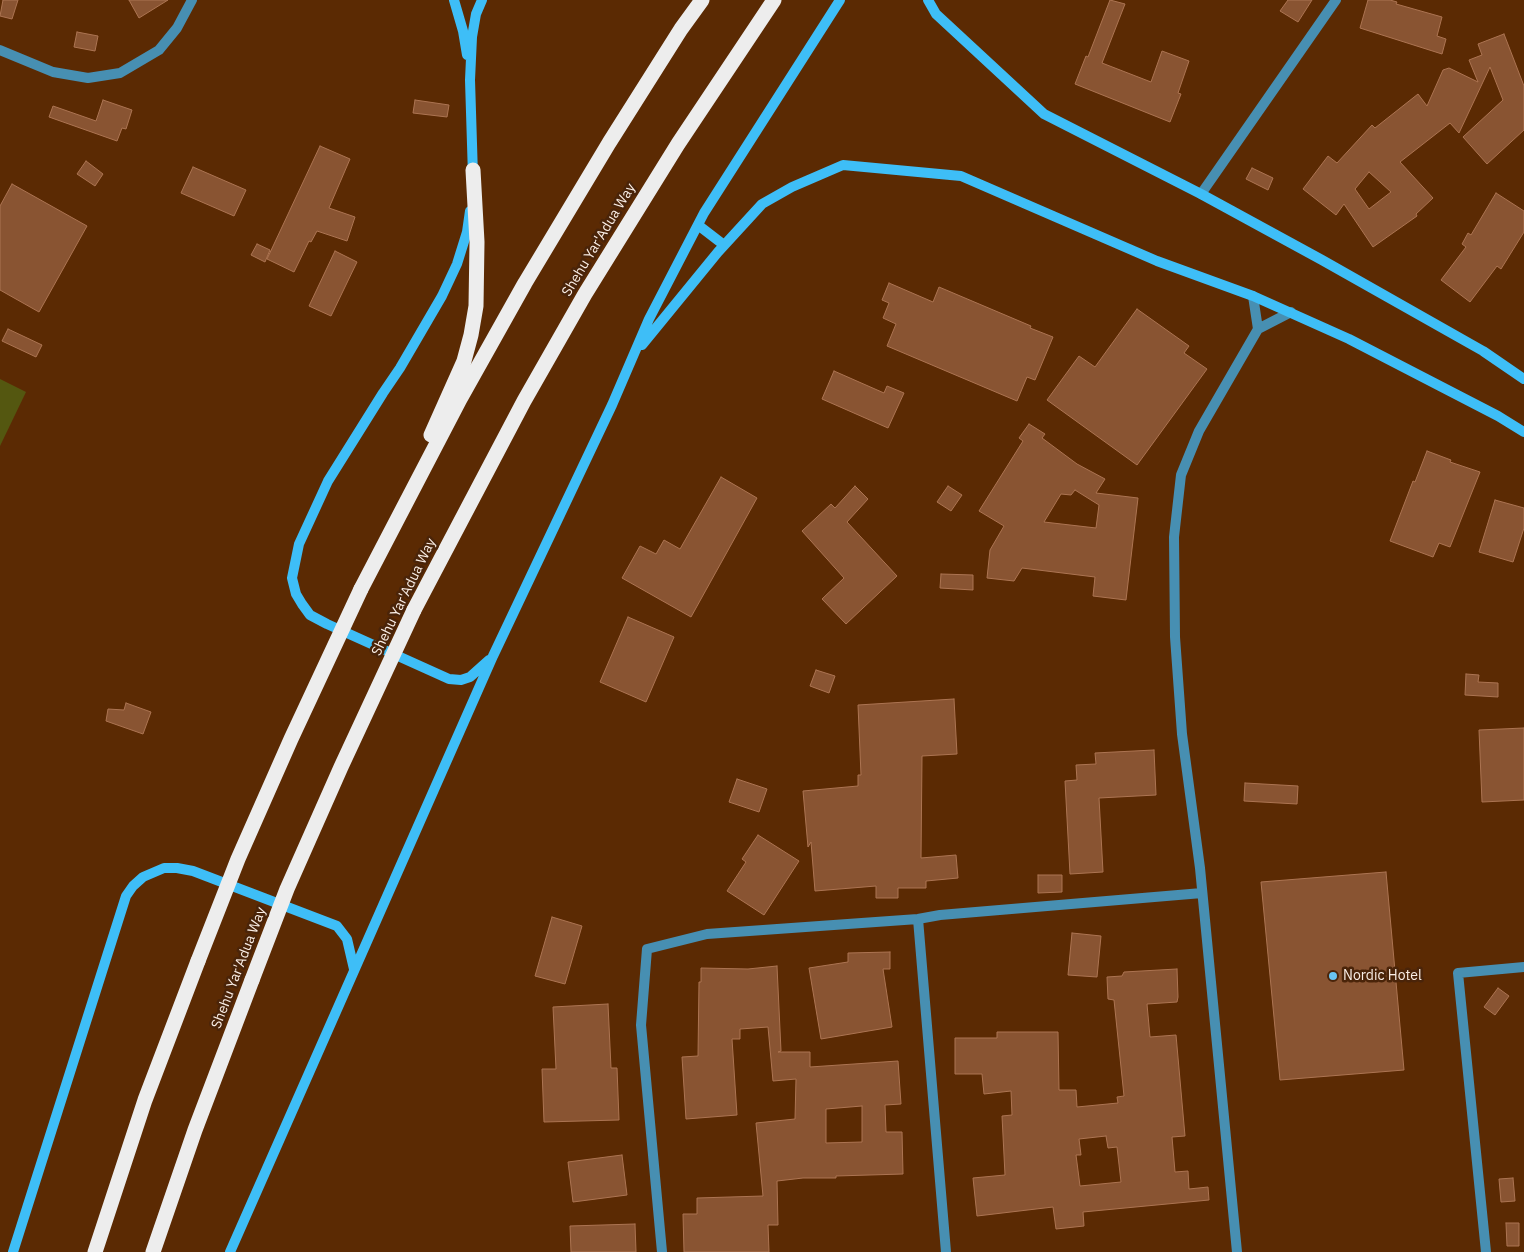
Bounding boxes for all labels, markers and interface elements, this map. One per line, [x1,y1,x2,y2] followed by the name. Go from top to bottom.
[559,180,639,300] street label: Shehu Yar'Adua Way
[368,535,440,659] street label: Shehu Yar'Adua Way
[208,905,270,1031] street label: Shehu Yar'Adua Way
[1343,968,1422,984] place label: Nordic Hotel
[1327,970,1339,982] marker: Nordic Hotel

